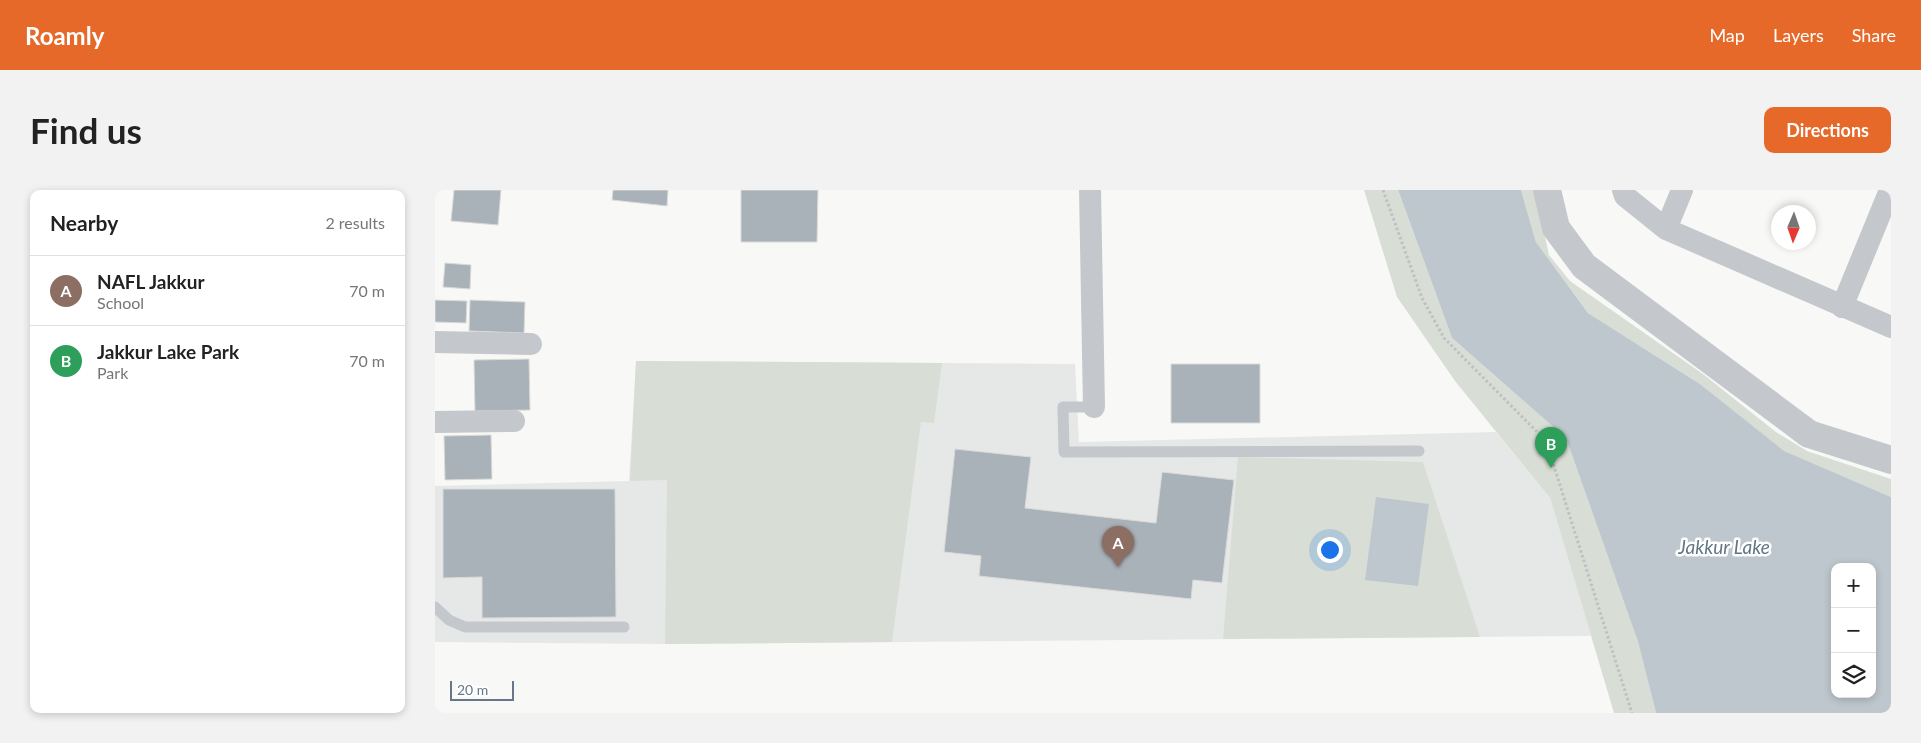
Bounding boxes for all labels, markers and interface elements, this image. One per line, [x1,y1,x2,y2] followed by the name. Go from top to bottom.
[25,21,104,50] text: Roamly
[1709,24,1745,46] text: Map
[1773,24,1824,46] text: Layers
[1852,24,1896,46] text: Share
[1764,107,1891,153] button: Directions
[30,109,142,151] text: Find us
[1771,205,1816,250] north arrow
[50,210,118,235] text: Nearby
[325,213,385,232] text: 2 results
[97,270,205,293] text: NAFL Jakkur
[60,281,72,300] text: A
[349,281,385,300] text: 70 m
[97,293,144,312] text: School
[97,340,239,363] text: Jakkur Lake Park
[61,351,71,370] text: B
[349,351,385,370] text: 70 m
[97,363,128,382] text: Park
[1535,427,1567,468] pin: B
[1102,526,1134,567] pin: A
[1677,535,1770,558] water label: Jakkur Lake
[1317,537,1343,563] your location
[1831,563,1876,698] map controls
[1831,563,1876,608] button: +
[1831,608,1876,653] button: −
[1831,653,1876,698] button: layers
[450,678,514,701] scale bar
[457,681,488,698] text: 20 m

